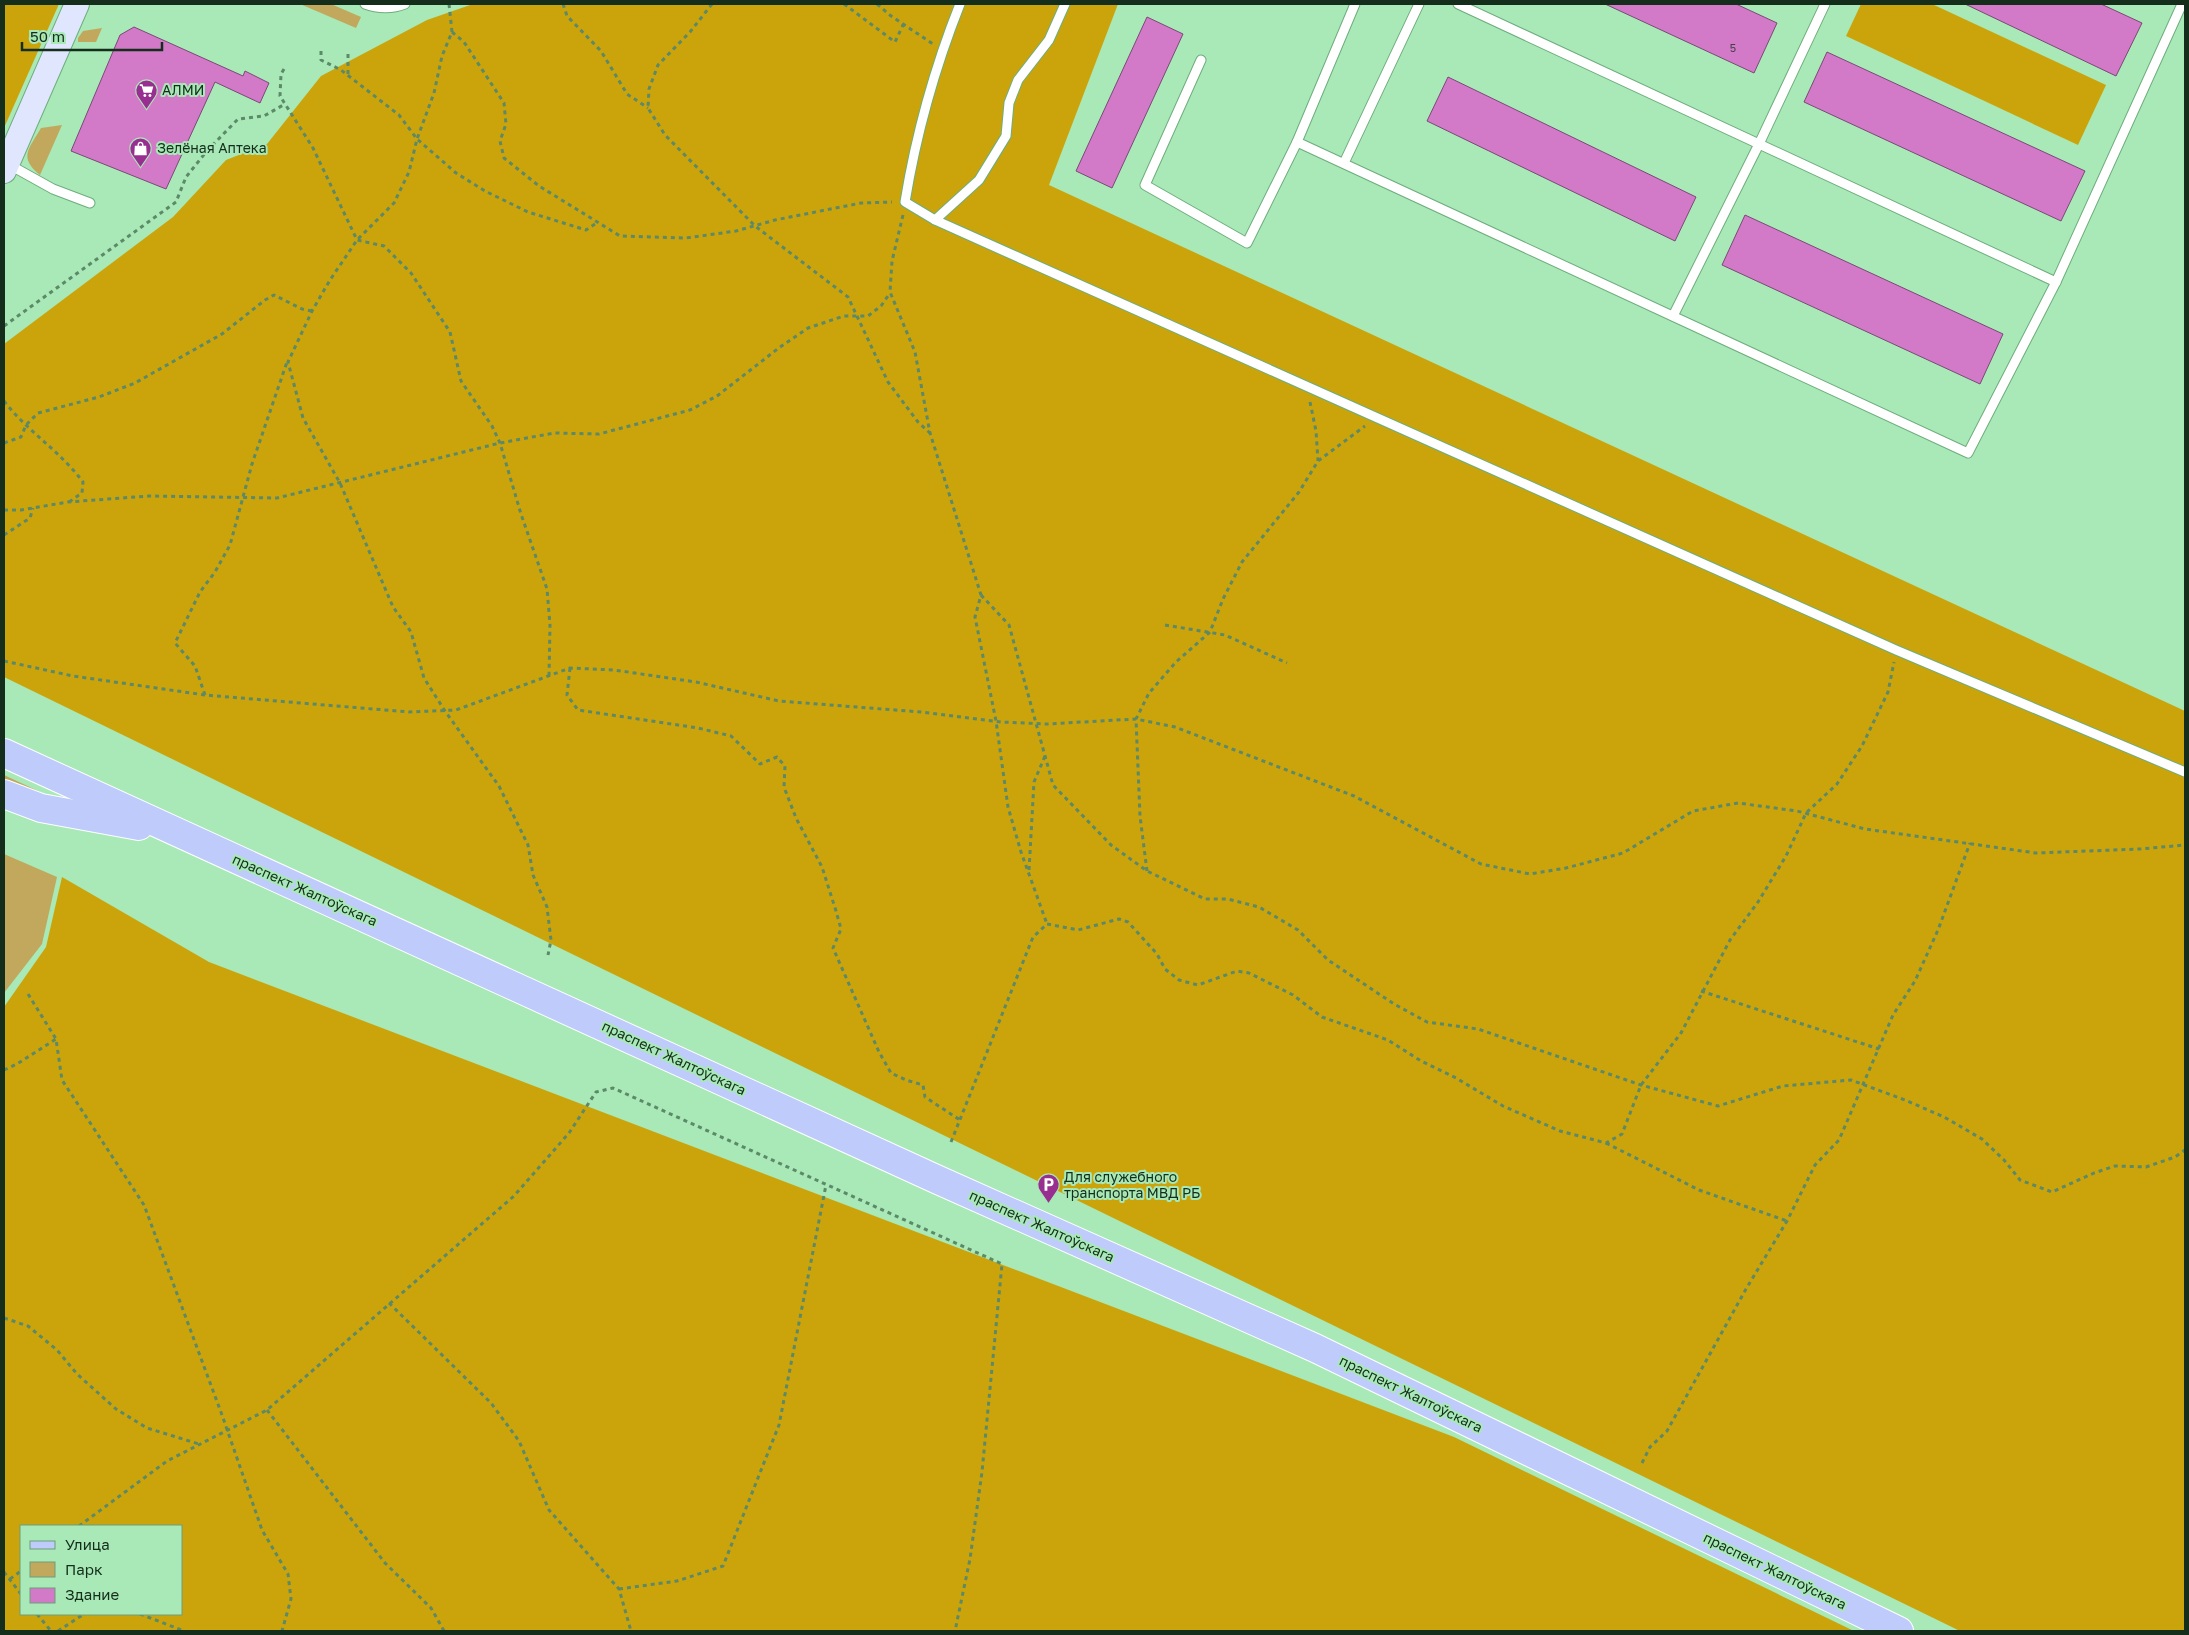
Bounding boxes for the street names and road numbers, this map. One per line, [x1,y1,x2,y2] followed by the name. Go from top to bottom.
[230,850,380,929] street label: праспект Жалтоўскага
[600,1017,749,1098] street label: праспект Жалтоўскага
[967,1186,1117,1265] street label: праспект Жалтоўскага
[1337,1352,1485,1436] street label: праспект Жалтоўскага
[1701,1529,1849,1613] street label: праспект Жалтоўскага

